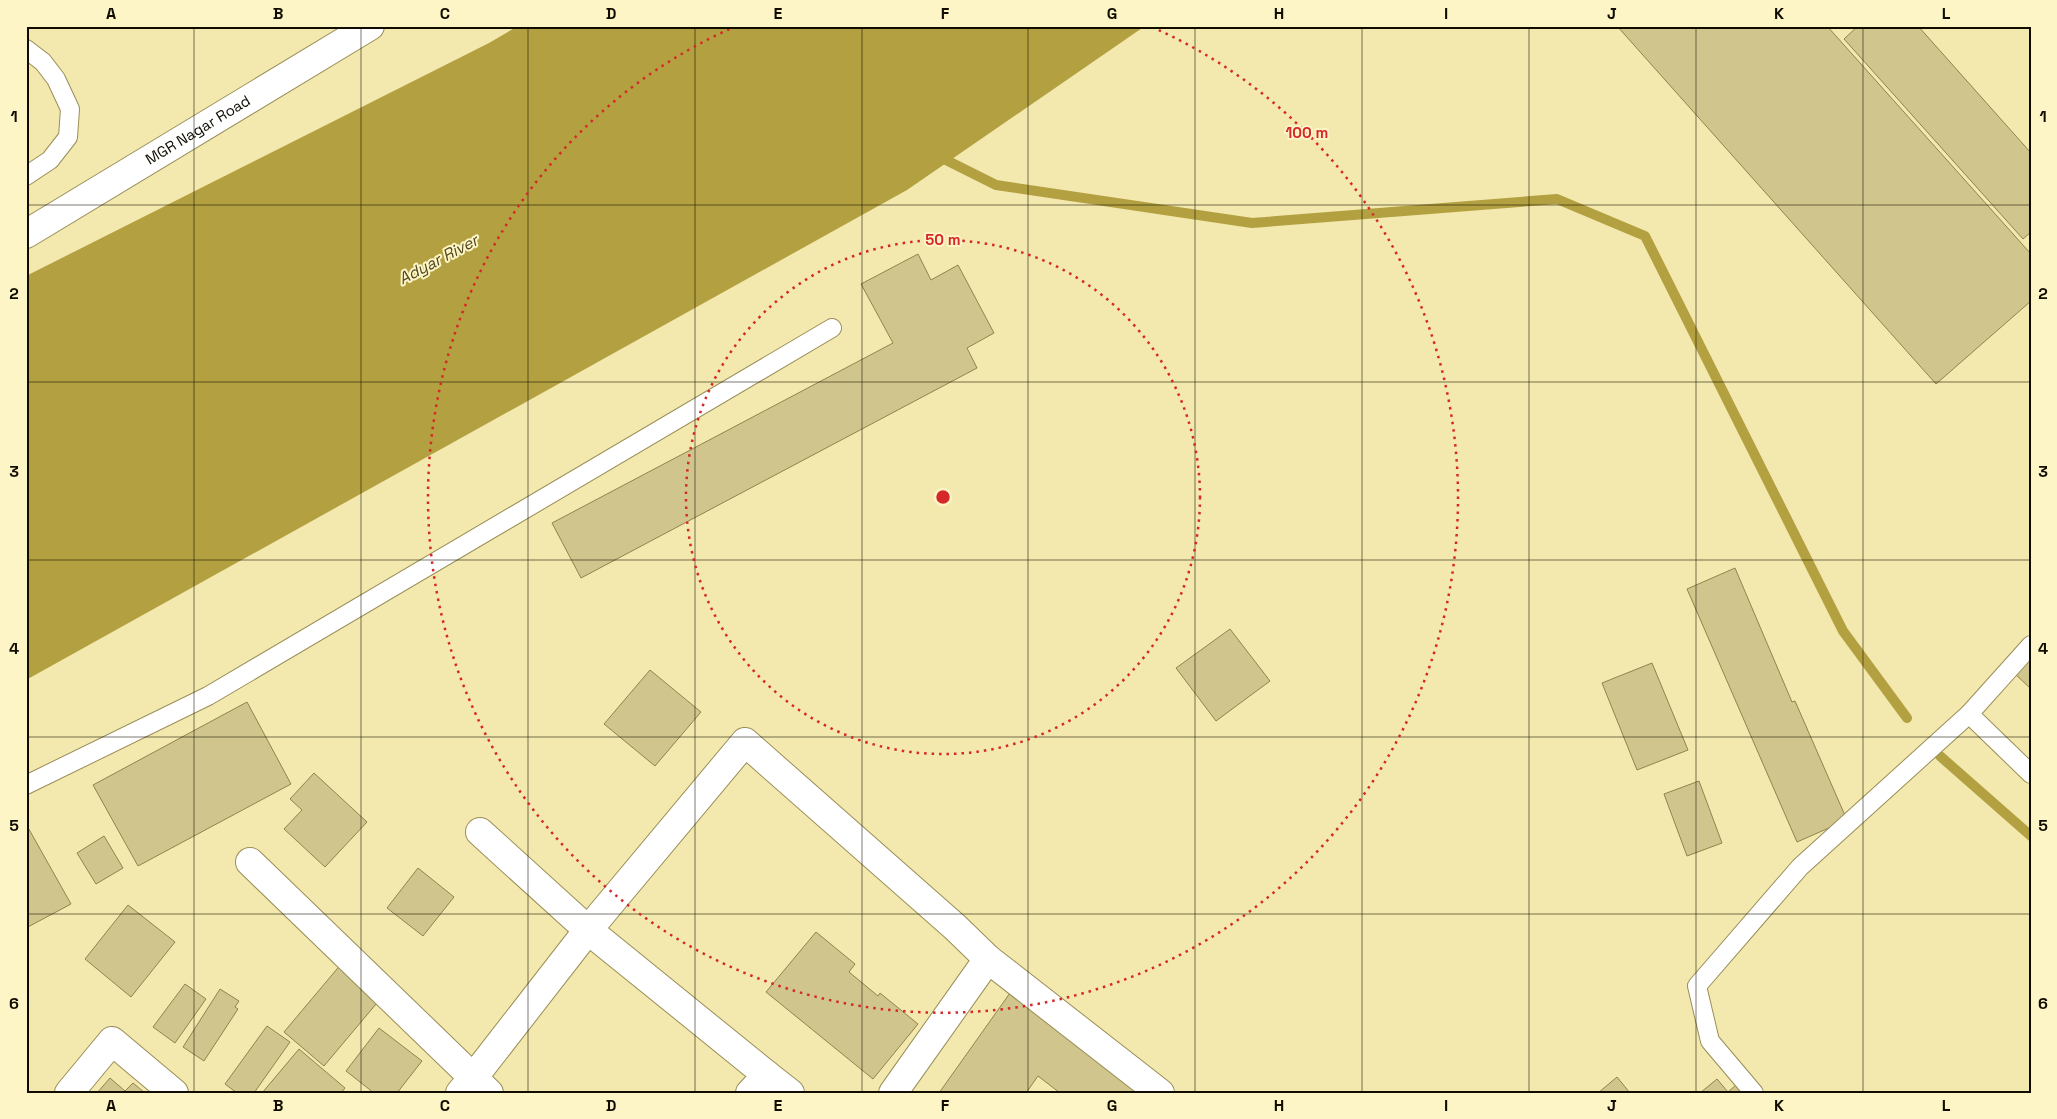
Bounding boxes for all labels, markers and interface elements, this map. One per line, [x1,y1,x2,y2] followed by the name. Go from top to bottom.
[106,3,116,24] text: A
[273,3,283,24] text: B
[440,3,450,24] text: C
[606,3,616,24] text: D
[774,3,783,24] text: E
[941,3,950,24] text: F
[1107,3,1117,24] text: G
[1274,3,1284,24] text: H
[1444,3,1448,24] text: I
[1607,3,1617,24] text: J
[1774,3,1784,24] text: K
[1942,3,1951,24] text: L
[142,91,254,169] street label: MGR Nagar Road
[10,106,18,127] text: 1
[2039,106,2047,127] text: 1
[1286,123,1328,142] text: 100 m
[395,229,483,289] water label: Adyar River
[925,230,961,249] text: 50 m
[9,283,19,304] text: 2
[2038,283,2048,304] text: 2
[9,461,19,482] text: 3
[2038,461,2048,482] text: 3
[934,488,952,506] centre of rings
[9,638,19,659] text: 4
[2038,638,2048,659] text: 4
[9,815,19,836] text: 5
[2038,815,2048,836] text: 5
[9,993,19,1014] text: 6
[2038,993,2048,1014] text: 6
[106,1095,116,1116] text: A
[273,1095,283,1116] text: B
[440,1095,450,1116] text: C
[606,1095,616,1116] text: D
[774,1095,783,1116] text: E
[941,1095,950,1116] text: F
[1107,1095,1117,1116] text: G
[1274,1095,1284,1116] text: H
[1444,1095,1448,1116] text: I
[1607,1095,1617,1116] text: J
[1774,1095,1784,1116] text: K
[1942,1095,1951,1116] text: L

